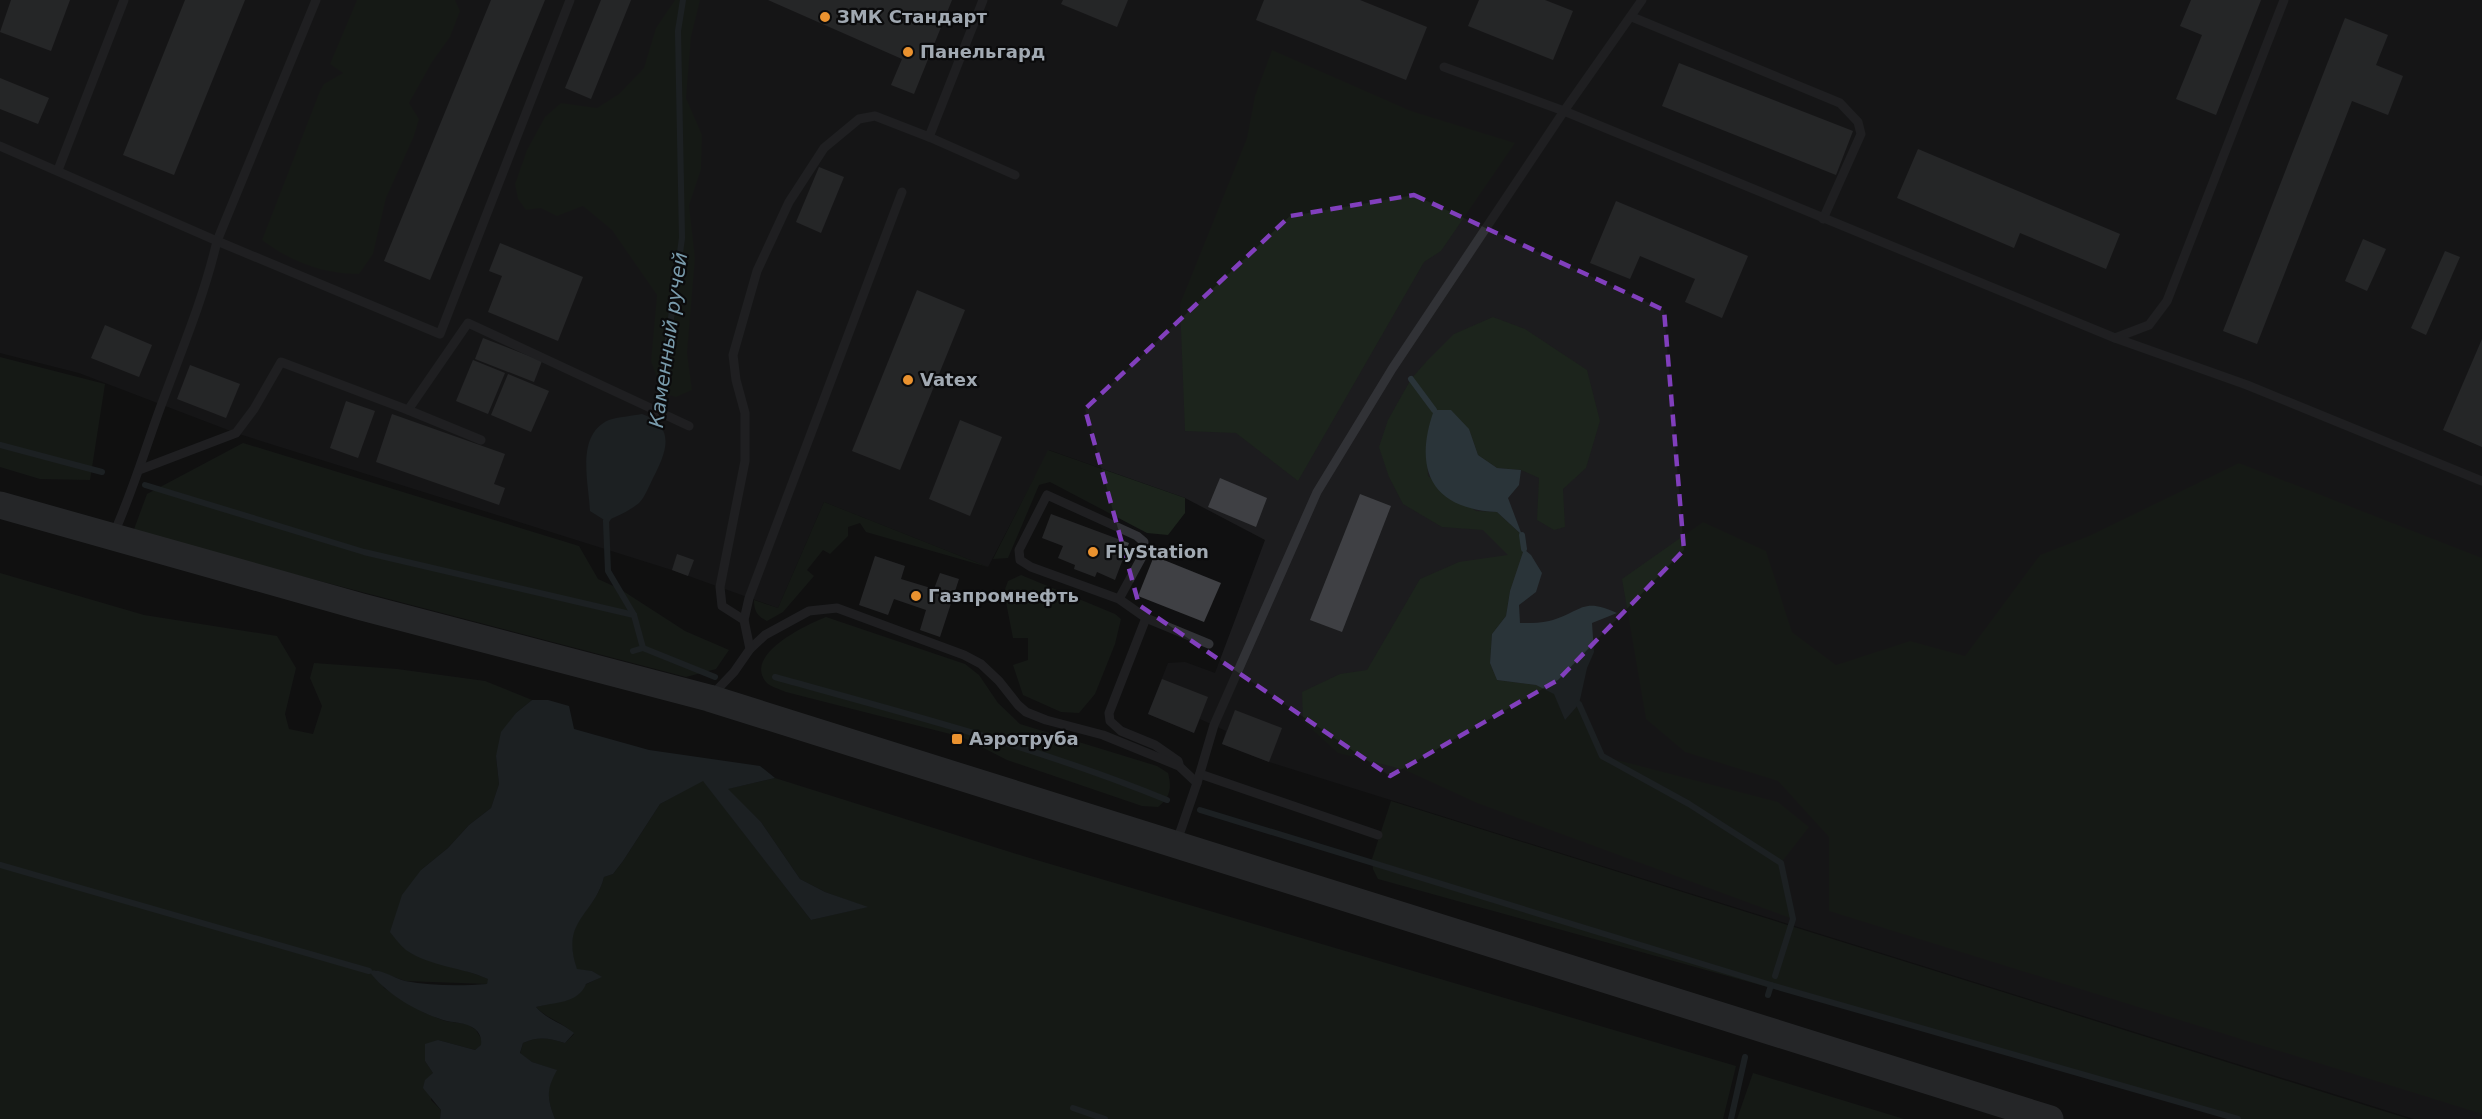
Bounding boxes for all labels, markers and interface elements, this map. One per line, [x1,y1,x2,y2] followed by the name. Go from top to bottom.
[837,6,987,27] place label: ЗМК Стандарт
[818,10,832,24] marker: ЗМК Стандарт
[920,41,1045,62] place label: Панельгард
[901,45,915,59] marker: Панельгард
[644,251,692,429] water label: Каменный ручей
[920,369,978,390] place label: Vatex
[901,373,915,387] marker: Vatex
[1105,541,1209,562] place label: FlyStation
[1086,545,1100,559] marker: FlyStation
[928,585,1079,606] place label: Газпромнефть
[909,589,923,603] marker: Газпромнефть
[969,728,1079,749] place label: Аэротруба
[950,732,964,746] marker: Аэротруба

